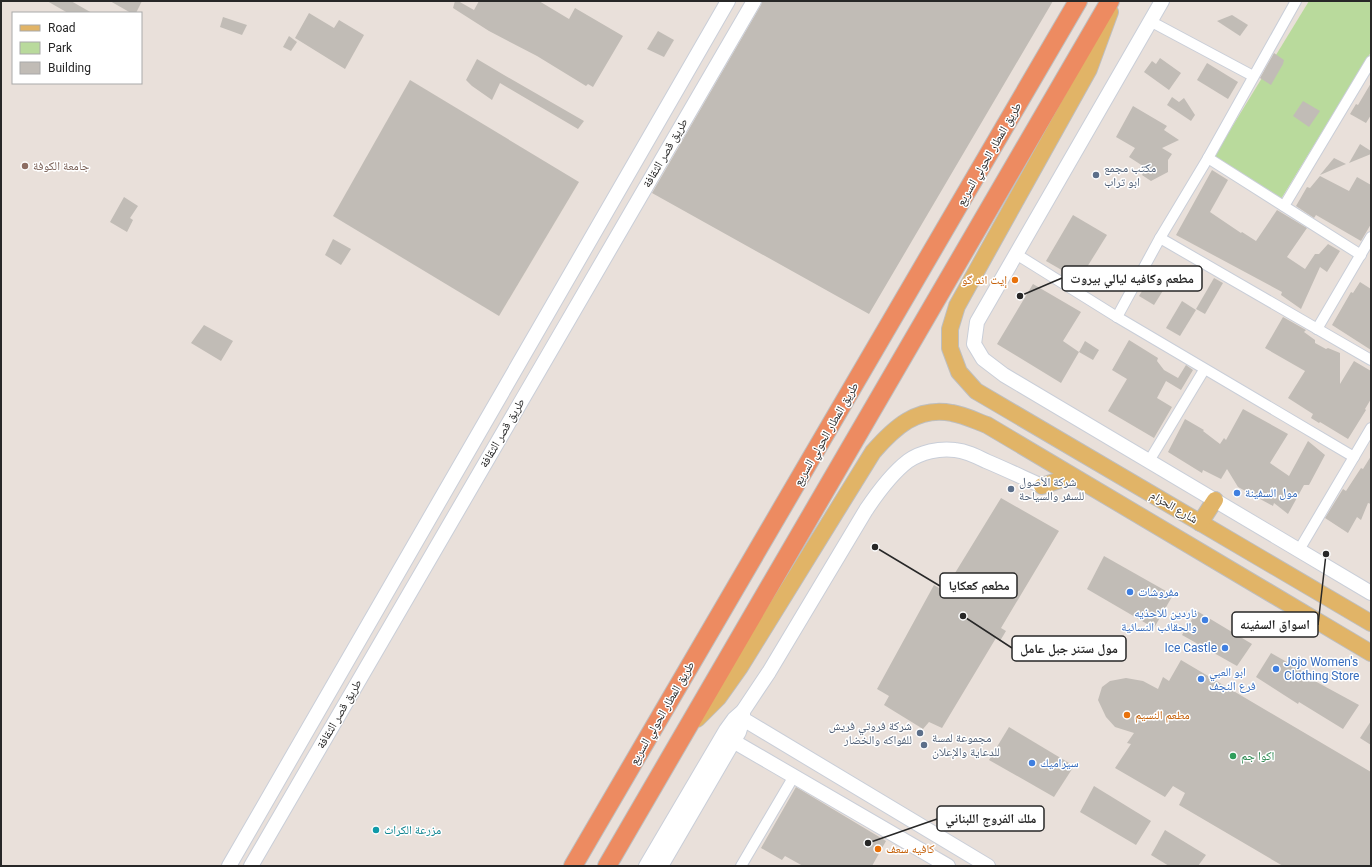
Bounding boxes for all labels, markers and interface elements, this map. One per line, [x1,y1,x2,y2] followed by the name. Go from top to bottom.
[12,12,142,84] legend
[48,21,76,35] text: Road
[48,41,73,55] text: Park
[48,61,91,75] text: Building
[954,100,1027,210] street label: طريق المطار الحولي السريع
[640,116,691,190] street label: طريق قصر الثقافة
[33,159,90,173] place label: جامعة الكوفة
[20,161,30,171] marker: جامعة الكوفة
[1104,161,1156,189] place label: مكتب مجمع ابو تراب
[1091,170,1101,180] marker: مكتب مجمع ابو تراب
[1062,266,1202,291] callout: مطعم وكافيه ليالي بيروت
[1070,271,1194,289] text: مطعم وكافيه ليالي بيروت
[962,273,1007,288] place label: إيت اند گو
[1010,275,1020,285] marker: إيت اند گو
[791,380,864,490] street label: طريق المطار الحولي السريع
[477,396,528,470] street label: طريق قصر الثقافة
[1019,475,1084,503] place label: شركة الأصول للسفر والسياحة
[1006,484,1016,494] marker: شركة الأصول للسفر والسياحة
[1245,486,1297,500] place label: مول السفينة
[1147,488,1200,527] street label: شارع الحزام
[1232,488,1242,498] marker: مول السفينة
[940,573,1017,598] callout: مطعم كعكايا
[948,578,1010,595] text: مطعم كعكايا
[1138,585,1179,599] place label: مفروشات
[1125,587,1135,597] marker: مفروشات
[1121,606,1197,634] place label: ناردين للاحذيه والحقائب النسائية
[1232,612,1318,637] callout: اسواق السفينه
[1200,615,1210,625] marker: ناردين للاحذيه والحقائب النسائية
[1240,617,1310,633] text: اسواق السفينه
[1012,636,1126,661] callout: مول ستنر جبل عامل
[1020,641,1118,657] text: مول ستنر جبل عامل
[1164,641,1217,655] place label: Ice Castle
[1220,643,1230,653] marker: Ice Castle
[1284,655,1359,683] place label: Jojo Women's Clothing Store
[627,659,700,769] street label: طريق المطار الحولي السريع
[1271,664,1281,674] marker: Jojo Women's Clothing Store
[1209,665,1256,694] place label: ابو العبي فرع النجف
[1196,674,1206,684] marker: ابو العبي فرع النجف
[314,677,365,751] street label: طريق قصر الثقافة
[1135,708,1190,723] place label: مطعم النسيم
[1122,710,1132,720] marker: مطعم النسيم
[829,719,912,747] place label: شركة فروتي فريش للفواكه والخضار
[915,728,925,738] marker: شركة فروتي فريش للفواكه والخضار
[932,731,1000,759] place label: مجموعة لمسة للدعاية والإعلان
[919,740,929,750] marker: مجموعة لمسة للدعاية والإعلان
[1241,749,1274,764] place label: اكوا جم
[1228,751,1238,761] marker: اكوا جم
[1040,756,1079,770] place label: سيراميك
[1027,758,1037,768] marker: سيراميك
[937,806,1044,831] callout: ملك الفروج اللبناني
[945,811,1037,829] text: ملك الفروج اللبناني
[384,823,441,837] place label: مزرعة الكراث
[371,825,381,835] marker: مزرعة الكراث
[886,842,934,856] place label: كافيه سعف
[873,844,883,854] marker: كافيه سعف

